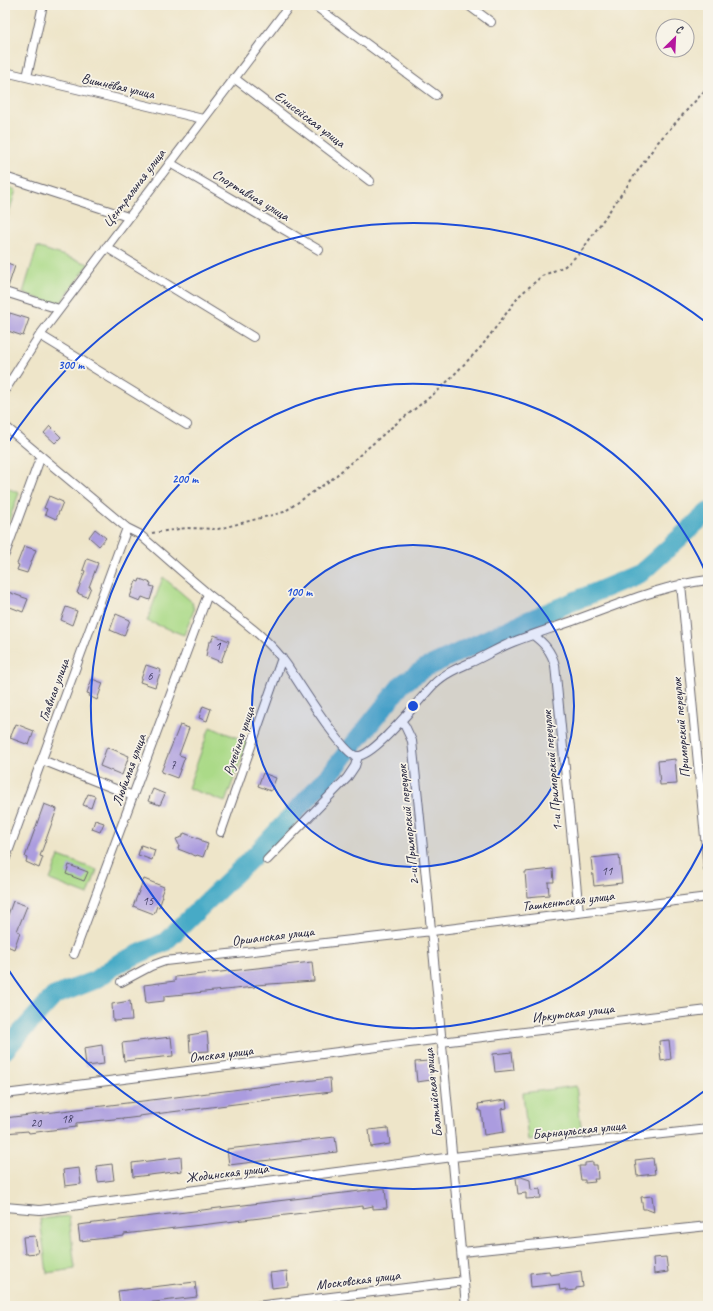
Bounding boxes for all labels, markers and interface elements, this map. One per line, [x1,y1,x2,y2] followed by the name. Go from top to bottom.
[655,18,695,58] north arrow
[674,21,686,37] text: С
[80,69,157,103] street label: Вишнёвая улица
[271,87,350,152] street label: Енисейская улица
[99,145,170,231] street label: Центральная улица
[209,165,293,225] street label: Спортивная улица
[58,357,85,373] text: 300 m
[172,471,199,487] text: 200 m
[286,584,313,600] text: 100 m
[215,638,221,654] house number: 1
[35,655,74,724] street label: Главная улица
[147,668,153,684] house number: 6
[668,675,694,779] street label: Приморский переулок
[406,699,420,713] centre of rings
[219,703,259,778] street label: Ручейная улица
[538,708,566,832] street label: 1-и Приморский переулок
[108,731,150,808] street label: Любимая улица
[170,757,176,773] house number: 7
[393,762,423,886] street label: 2-и Приморский переулок
[602,863,613,879] house number: 11
[521,887,616,915] street label: Ташкентская улица
[143,893,154,909] house number: 15
[231,922,316,949] street label: Оршанская улица
[531,999,616,1026] street label: Иркутская улица
[188,1041,255,1066] street label: Омская улица
[420,1046,446,1138] street label: Балтийская улица
[62,1111,74,1127] house number: 18
[31,1115,43,1131] house number: 20
[532,1117,628,1143] street label: Барнаульская улица
[185,1159,270,1187] street label: Жодинская улица
[315,1266,402,1294] street label: Московская улица

